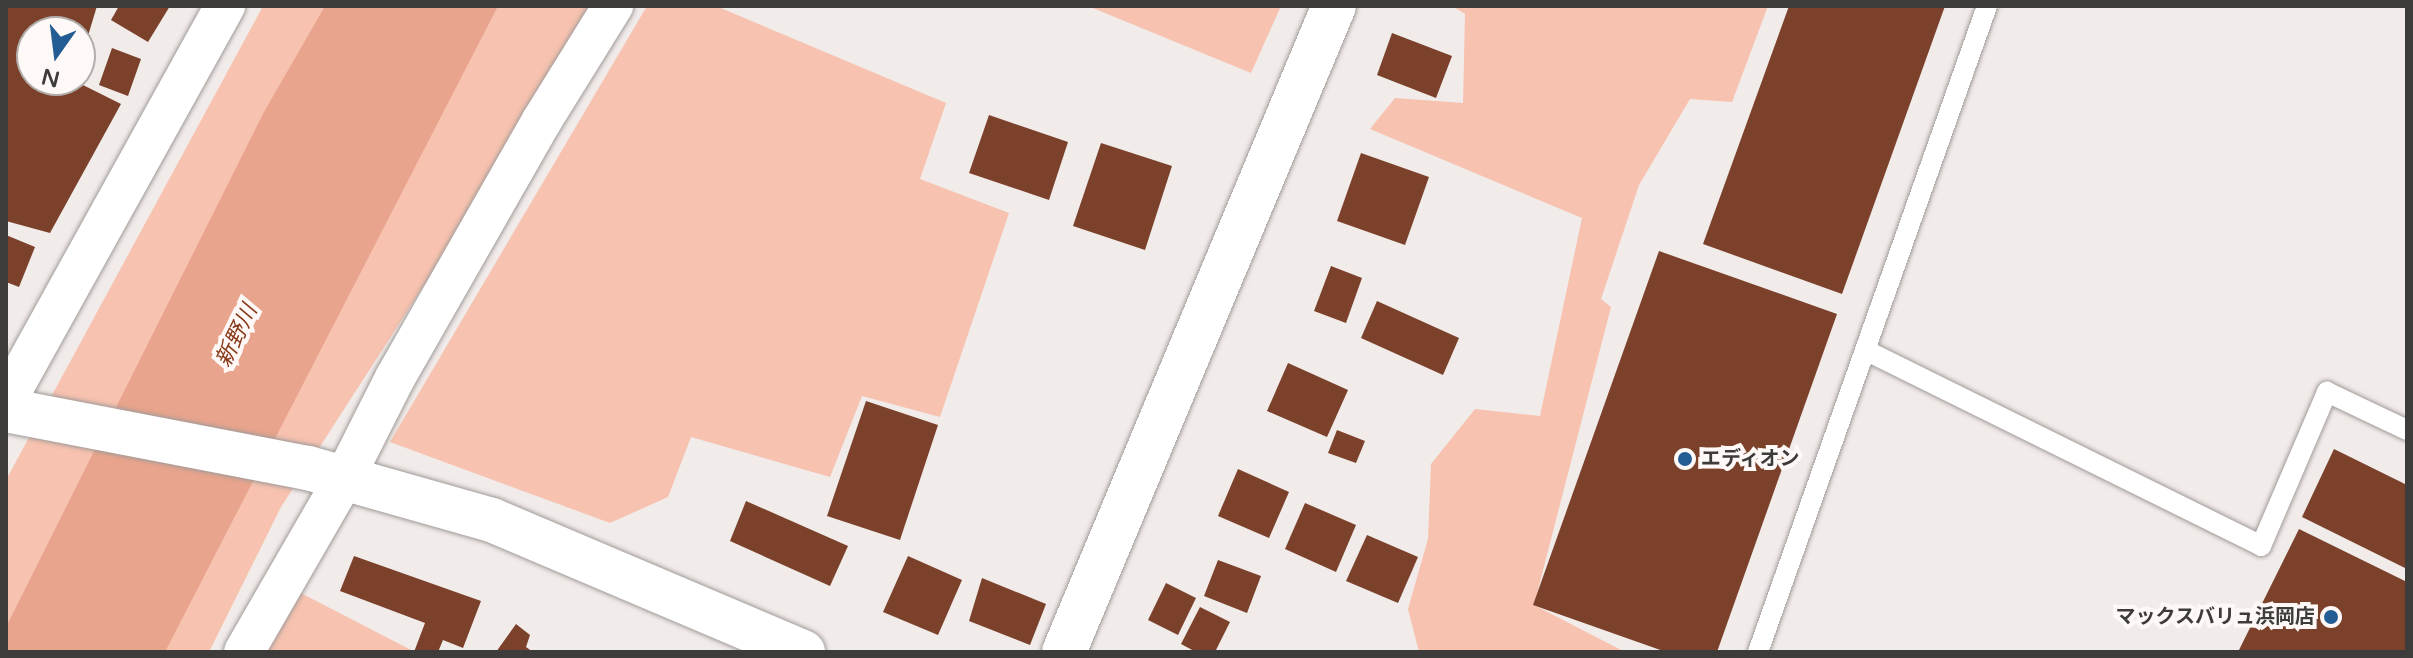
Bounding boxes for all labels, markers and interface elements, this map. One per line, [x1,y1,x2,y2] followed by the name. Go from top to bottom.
[16,16,96,96] north arrow
[39,63,62,92] text: N
[211,301,263,371] water label: 新野川
[1701,447,1801,471] place label: エディオン
[1676,450,1694,468] marker: エディオン
[2115,605,2315,629] place label: マックスバリュ浜岡店
[2322,608,2340,626] marker: マックスバリュ浜岡店

